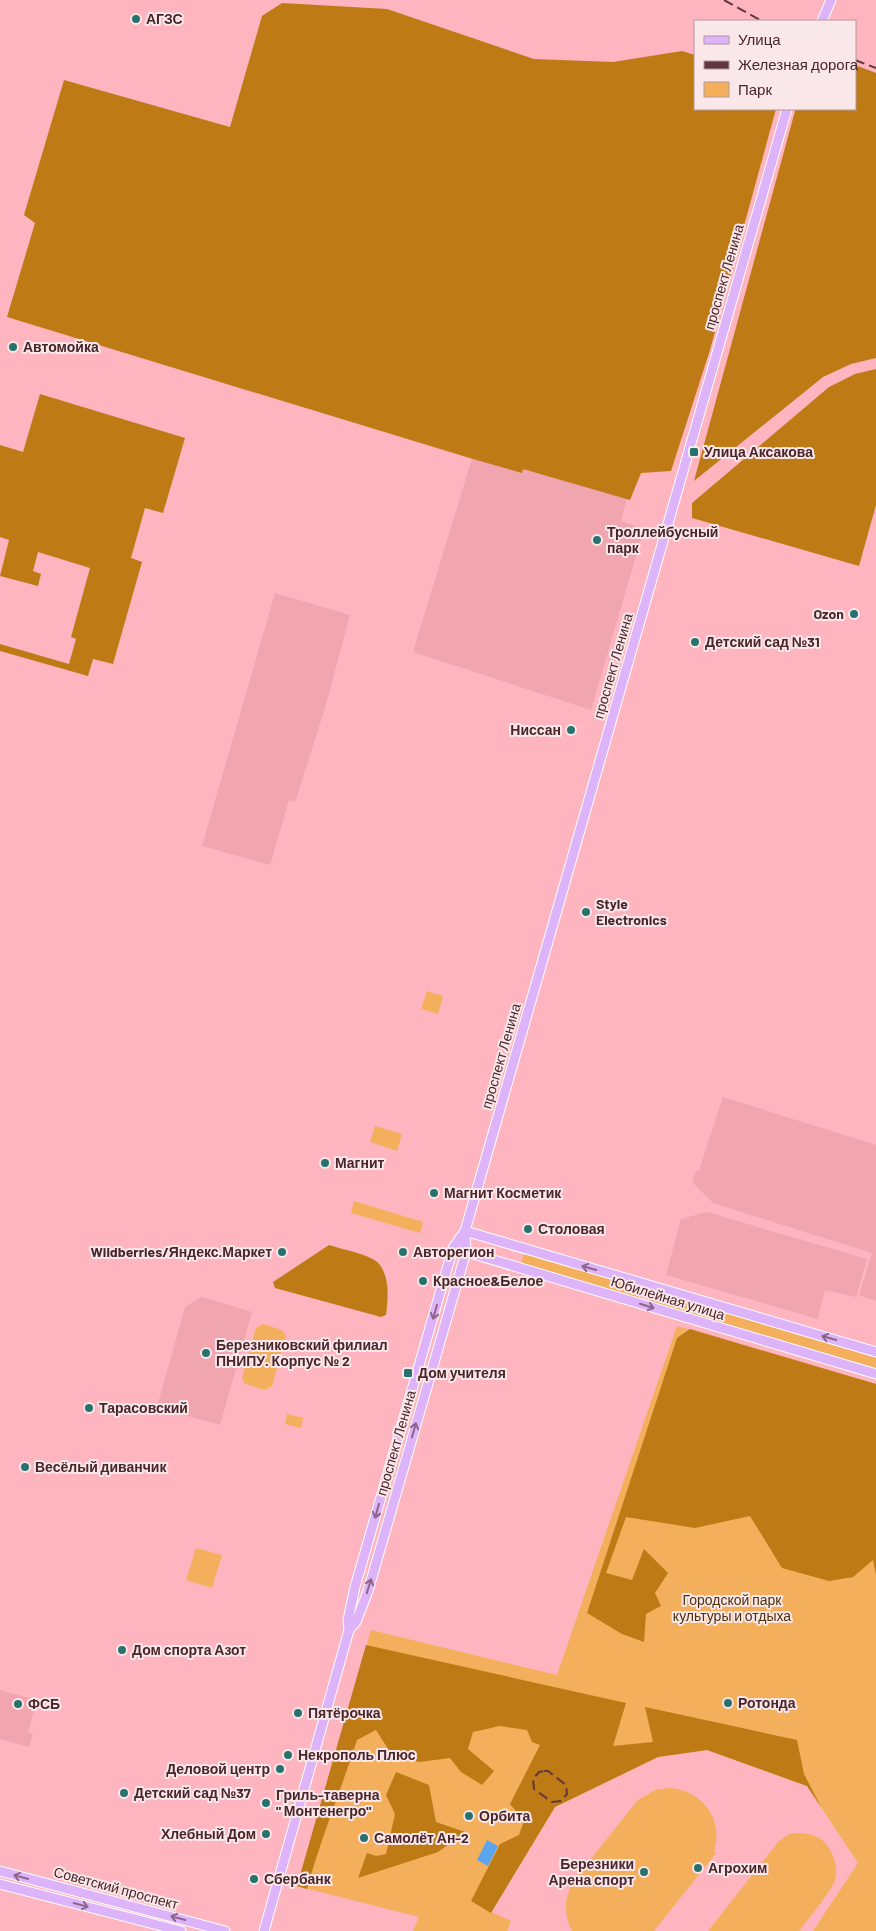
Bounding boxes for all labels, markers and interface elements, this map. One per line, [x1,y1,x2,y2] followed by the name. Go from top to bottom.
[146,10,183,27] place label: АГЗС
[130,13,142,25] marker: АГЗС
[694,20,856,110] legend
[738,30,781,48] text: Улица
[738,55,859,73] text: Железная дорога
[738,80,772,98] text: Парк
[700,222,747,332] street label: проспект Ленина
[23,338,99,355] place label: Автомойка
[7,341,19,353] marker: Автомойка
[704,443,813,460] place label: Улица Аксакова
[688,446,700,458] marker: Улица Аксакова
[607,523,718,556] place label: Троллейбусный парк
[591,534,603,546] marker: Троллейбусный парк
[813,605,844,622] place label: Ozon
[848,608,860,620] marker: Ozon
[589,611,636,721] street label: проспект Ленина
[705,633,820,650] place label: Детский сад №31
[689,636,701,648] marker: Детский сад №31
[510,721,561,738] place label: Ниссан
[565,724,577,736] marker: Ниссан
[596,895,667,928] place label: Style Electronics
[580,906,592,918] marker: Style Electronics
[477,1001,524,1111] street label: проспект Ленина
[335,1154,385,1171] place label: Магнит
[319,1157,331,1169] marker: Магнит
[444,1184,562,1201] place label: Магнит Косметик
[428,1187,440,1199] marker: Магнит Косметик
[538,1220,605,1237] place label: Столовая
[522,1223,534,1235] marker: Столовая
[91,1243,272,1260] place label: Wildberries/Яндекс.Маркет
[413,1243,495,1260] place label: Авторегион
[276,1246,288,1258] marker: Wildberries/Яндекс.Маркет
[397,1246,409,1258] marker: Авторегион
[582,1262,598,1272] one-way arrow
[433,1272,543,1289] place label: Красное&Белое
[609,1272,727,1323] street label: Юбилейная улица
[417,1275,429,1287] marker: Красное&Белое
[639,1302,655,1312] one-way arrow
[429,1303,439,1319] one-way arrow
[822,1333,838,1343] one-way arrow
[216,1336,388,1369] place label: Березниковский филиал ПНИПУ. Корпус № 2
[200,1347,212,1359] marker: Березниковский филиал ПНИПУ. Корпус № 2
[418,1364,506,1381] place label: Дом учителя
[402,1367,414,1379] marker: Дом учителя
[372,1388,419,1498] street label: проспект Ленина
[99,1399,188,1416] place label: Тарасовский
[83,1402,95,1414] marker: Тарасовский
[410,1423,420,1439] one-way arrow
[35,1458,167,1475] place label: Весёлый диванчик
[19,1461,31,1473] marker: Весёлый диванчик
[372,1503,382,1519] one-way arrow
[365,1579,374,1595] one-way arrow
[673,1591,791,1624] park label: Городской парк культуры и отдыха
[132,1641,246,1658] place label: Дом спорта Азот
[116,1644,128,1656] marker: Дом спорта Азот
[738,1694,796,1711] place label: Ротонда
[28,1695,60,1712] place label: ФСБ
[722,1697,734,1709] marker: Ротонда
[12,1698,24,1710] marker: ФСБ
[308,1704,381,1721] place label: Пятёрочка
[292,1707,304,1719] marker: Пятёрочка
[298,1746,416,1763] place label: Некрополь Плюс
[282,1749,294,1761] marker: Некрополь Плюс
[166,1760,270,1777] place label: Деловой центр
[274,1763,286,1775] marker: Деловой центр
[134,1784,251,1801] place label: Детский сад №37
[276,1786,380,1819] place label: Гриль-таверна " Монтенегро"
[118,1787,130,1799] marker: Детский сад №37
[260,1797,272,1809] marker: Гриль-таверна " Монтенегро"
[479,1807,531,1824] place label: Орбита
[463,1810,475,1822] marker: Орбита
[161,1825,256,1842] place label: Хлебный Дом
[260,1828,272,1840] marker: Хлебный Дом
[374,1829,469,1846] place label: Самолёт Ан-2
[358,1832,370,1844] marker: Самолёт Ан-2
[548,1855,634,1888] place label: Березники Арена спорт
[708,1859,767,1876] place label: Агрохим
[692,1862,704,1874] marker: Агрохим
[52,1863,181,1913] street label: Советский проспект
[638,1866,650,1878] marker: Березники Арена спорт
[264,1870,332,1887] place label: Сбербанк
[13,1871,29,1881] one-way arrow
[248,1873,260,1885] marker: Сбербанк
[73,1901,89,1910] one-way arrow
[170,1913,186,1923] one-way arrow

